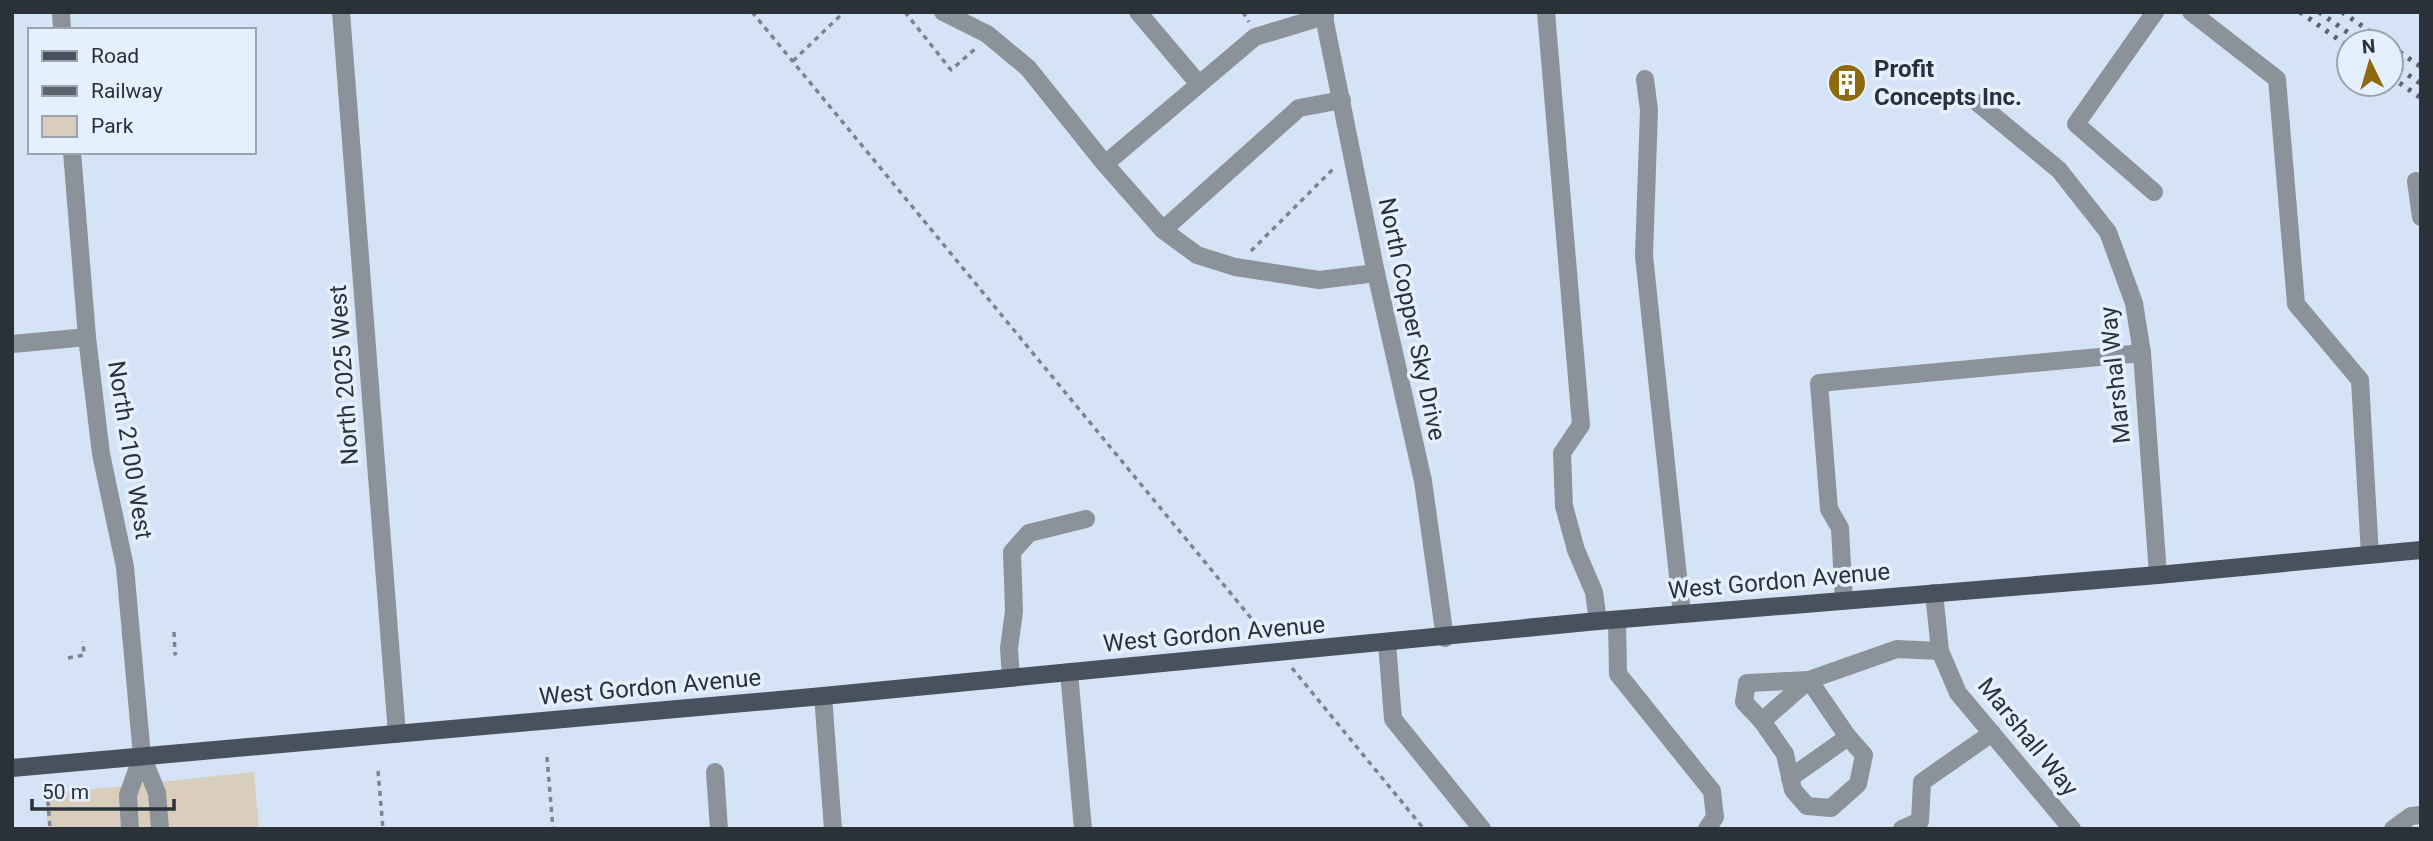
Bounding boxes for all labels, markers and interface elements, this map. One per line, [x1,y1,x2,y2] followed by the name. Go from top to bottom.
[28,28,256,154] legend
[2335,28,2405,98] north arrow
[2361,35,2376,59] text: N
[91,44,139,68] text: Road
[1874,55,2022,111] place label: Profit Concepts Inc.
[1826,62,1868,104] building icon: Profit Concepts Inc.
[91,79,163,103] text: Railway
[91,114,134,138] text: Park
[1373,195,1451,443] street label: North Copper Sky Drive
[324,284,364,466] street label: North 2025 West
[2094,304,2136,445] street label: Marshal Way
[102,359,158,541] street label: North 2100 West
[1667,557,1891,605] street label: West Gordon Avenue
[1102,610,1326,658] street label: West Gordon Avenue
[538,663,762,711] street label: West Gordon Avenue
[1972,672,2084,802] street label: Marshall Way
[32,768,173,812] scale bar
[42,780,89,804] text: 50 m

